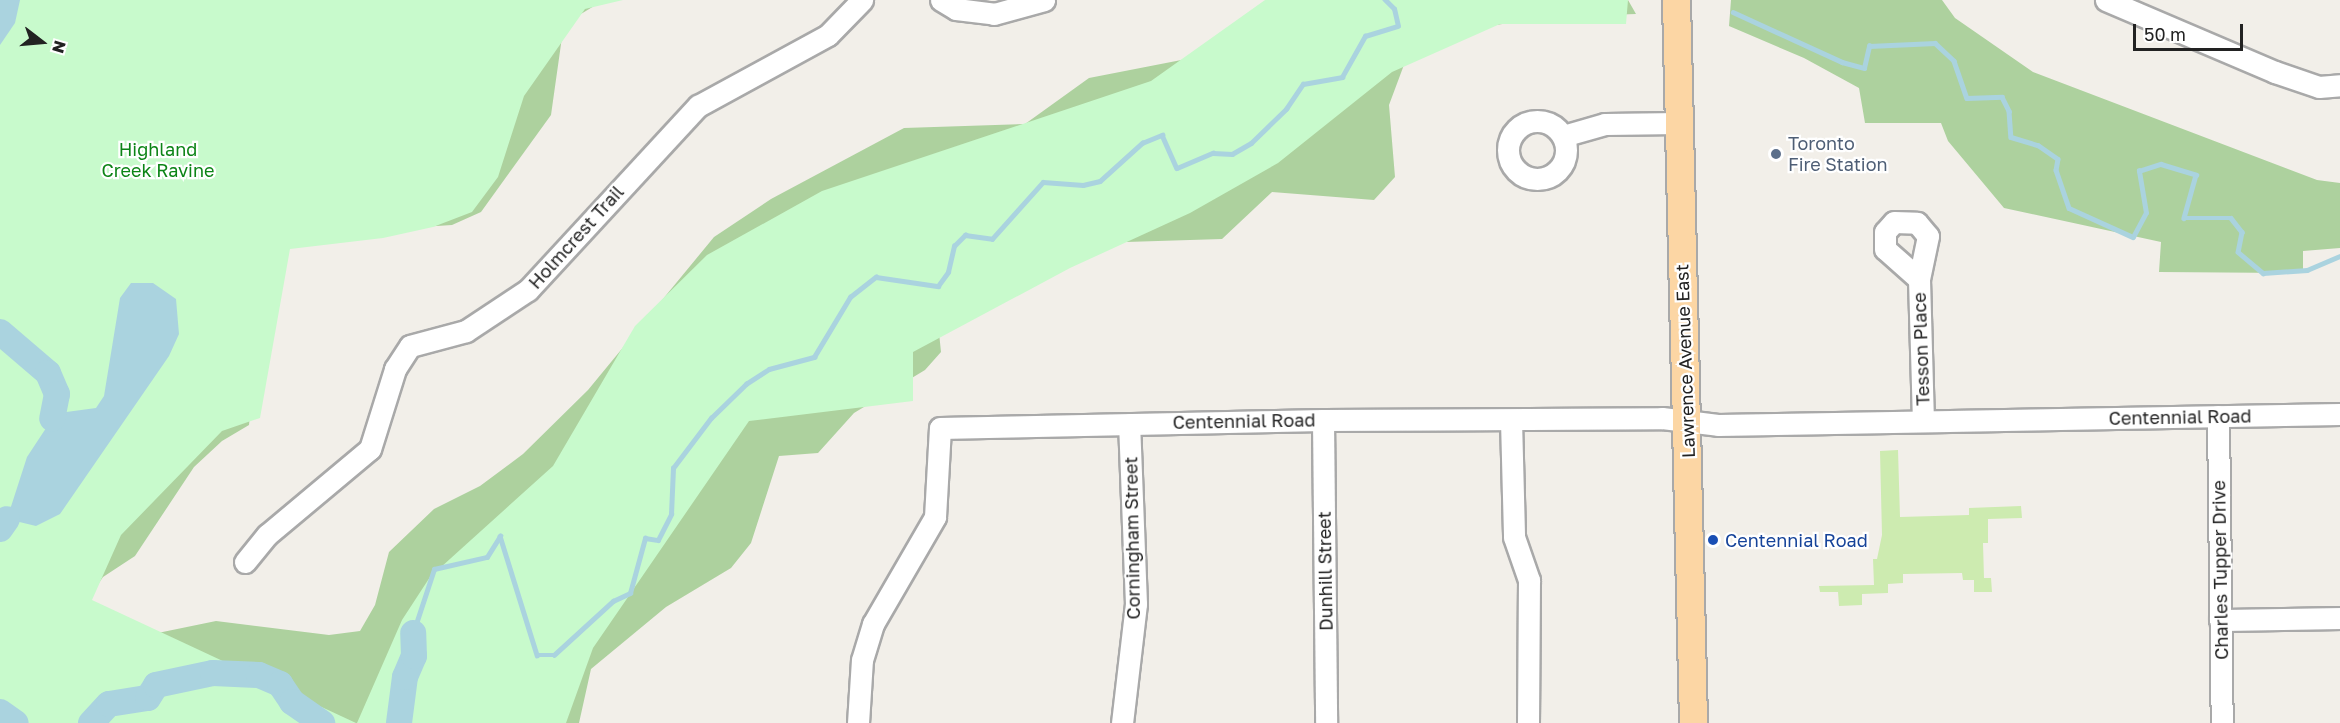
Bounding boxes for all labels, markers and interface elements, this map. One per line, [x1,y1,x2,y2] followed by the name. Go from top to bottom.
[12,12,72,72] north arrow
[2136,12,2246,50] scale bar
[2144,23,2186,45] text: 50 m
[48,38,71,56] text: N
[1788,133,1888,176] place label: Toronto Fire Station
[102,139,214,182] park label: Highland Creek Ravine
[1769,147,1783,161] marker: Toronto Fire Station
[524,181,628,293] street label: Holmcrest Trail
[1671,264,1699,458] street label: Lawrence Avenue East
[1908,292,1934,406] street label: Tesson Place
[2108,405,2252,429] street label: Centennial Road
[1172,409,1316,433] street label: Centennial Road
[1120,456,1144,620] street label: Corningham Street
[2208,480,2232,660] street label: Charles Tupper Drive
[1313,511,1337,631] street label: Dunhill Street
[1725,529,1868,551] place label: Centennial Road
[1706,533,1720,547] marker: Centennial Road

